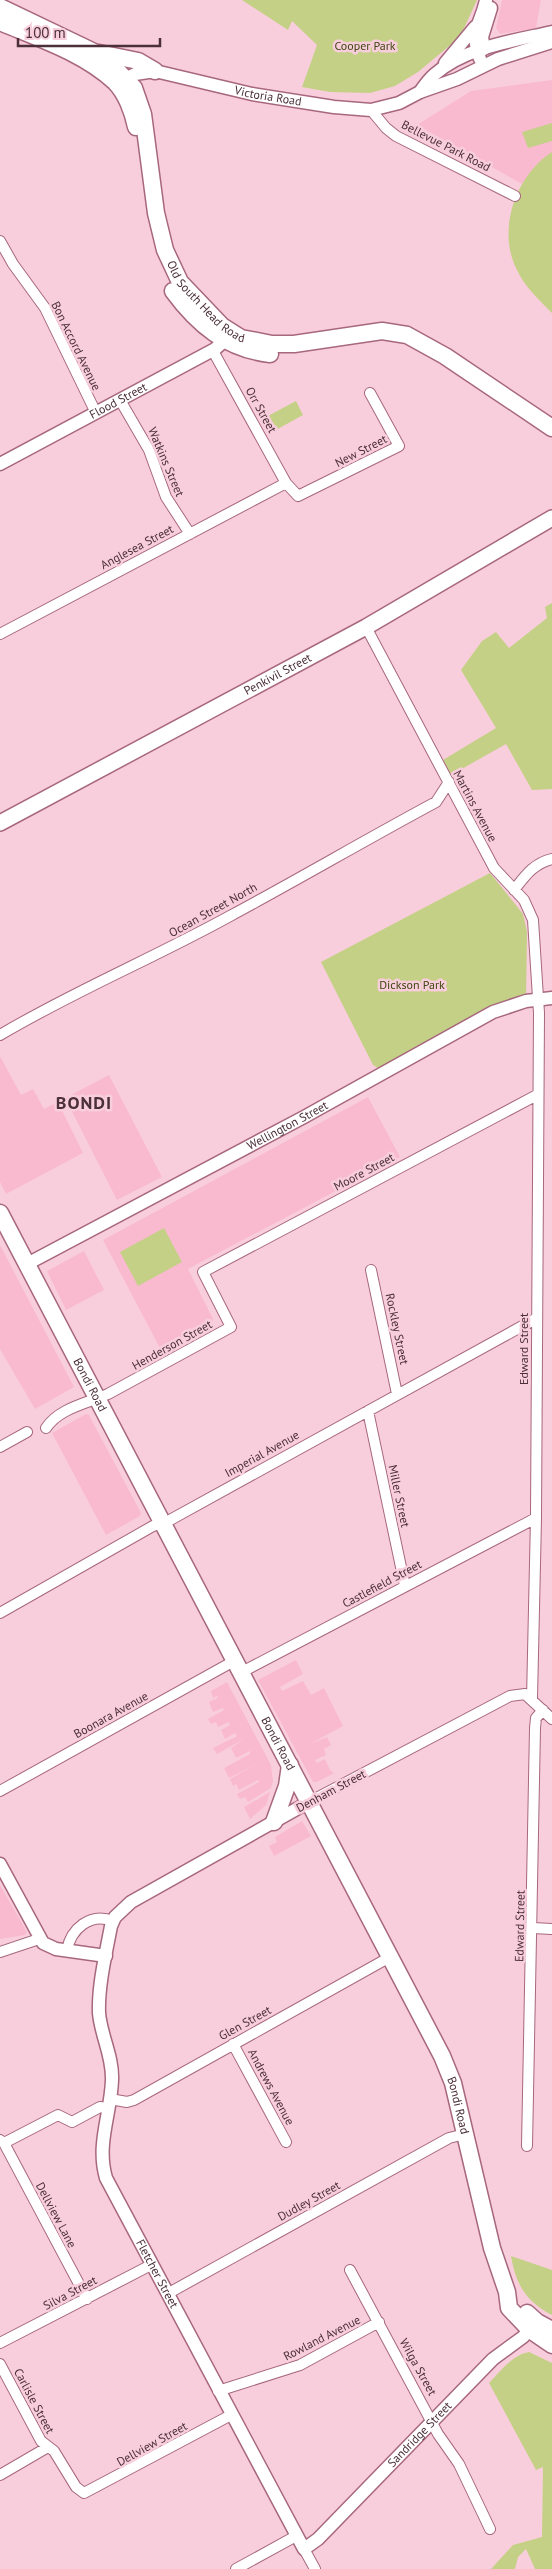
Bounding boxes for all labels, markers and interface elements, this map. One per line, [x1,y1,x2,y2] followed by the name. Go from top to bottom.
[18,15,160,47] scale bar
[25,23,66,42] text: 100 m
[334,38,396,53] park label: Cooper Park
[232,82,303,109] street label: Victoria Road
[399,117,493,174] street label: Bellevue Park Road
[164,258,246,346] street label: Old South Head Road
[48,299,105,393] street label: Bon Accord Avenue
[87,379,149,422] street label: Flood Street
[243,384,280,435] street label: Orr Street
[145,425,188,499] street label: Watkins Street
[332,431,389,470] street label: New Street
[98,521,176,572] street label: Anglesea Street
[241,650,314,698] street label: Penkivil Street
[450,767,501,844] street label: Martins Avenue
[166,879,260,940] street label: Ocean Street North
[379,977,445,992] park label: Dickson Park
[56,1091,112,1114] district label: BONDI
[244,1097,330,1153] street label: Wellington Street
[331,1149,397,1194] street label: Moore Street
[383,1292,412,1366] street label: Rockley Street
[516,1313,531,1385] street label: Edward Street
[129,1316,214,1373] street label: Henderson Street
[70,1355,111,1414] street label: Bondi Road
[222,1427,302,1480] street label: Imperial Avenue
[386,1463,413,1529] street label: Miller Street
[340,1556,424,1611] street label: Castlefield Street
[71,1688,151,1741] street label: Boonara Avenue
[258,1714,299,1773] street label: Bondi Road
[293,1766,368,1815] street label: Denham Street
[511,1890,528,1962] street label: Edward Street
[216,2002,273,2043] street label: Glen Street
[245,2046,298,2127] street label: Andrews Avenue
[444,2074,473,2135] street label: Bondi Road
[275,2177,343,2224] street label: Dudley Street
[33,2179,80,2250] street label: Dellview Lane
[133,2237,182,2311] street label: Fletcher Street
[40,2272,99,2313] street label: Silva Street
[281,2312,363,2363] street label: Rowland Avenue
[397,2336,440,2398] street label: Wilga Street
[11,2365,58,2436] street label: Carlisle Street
[384,2398,455,2470] street label: Sandridge Street
[114,2418,190,2469] street label: Dellview Street

